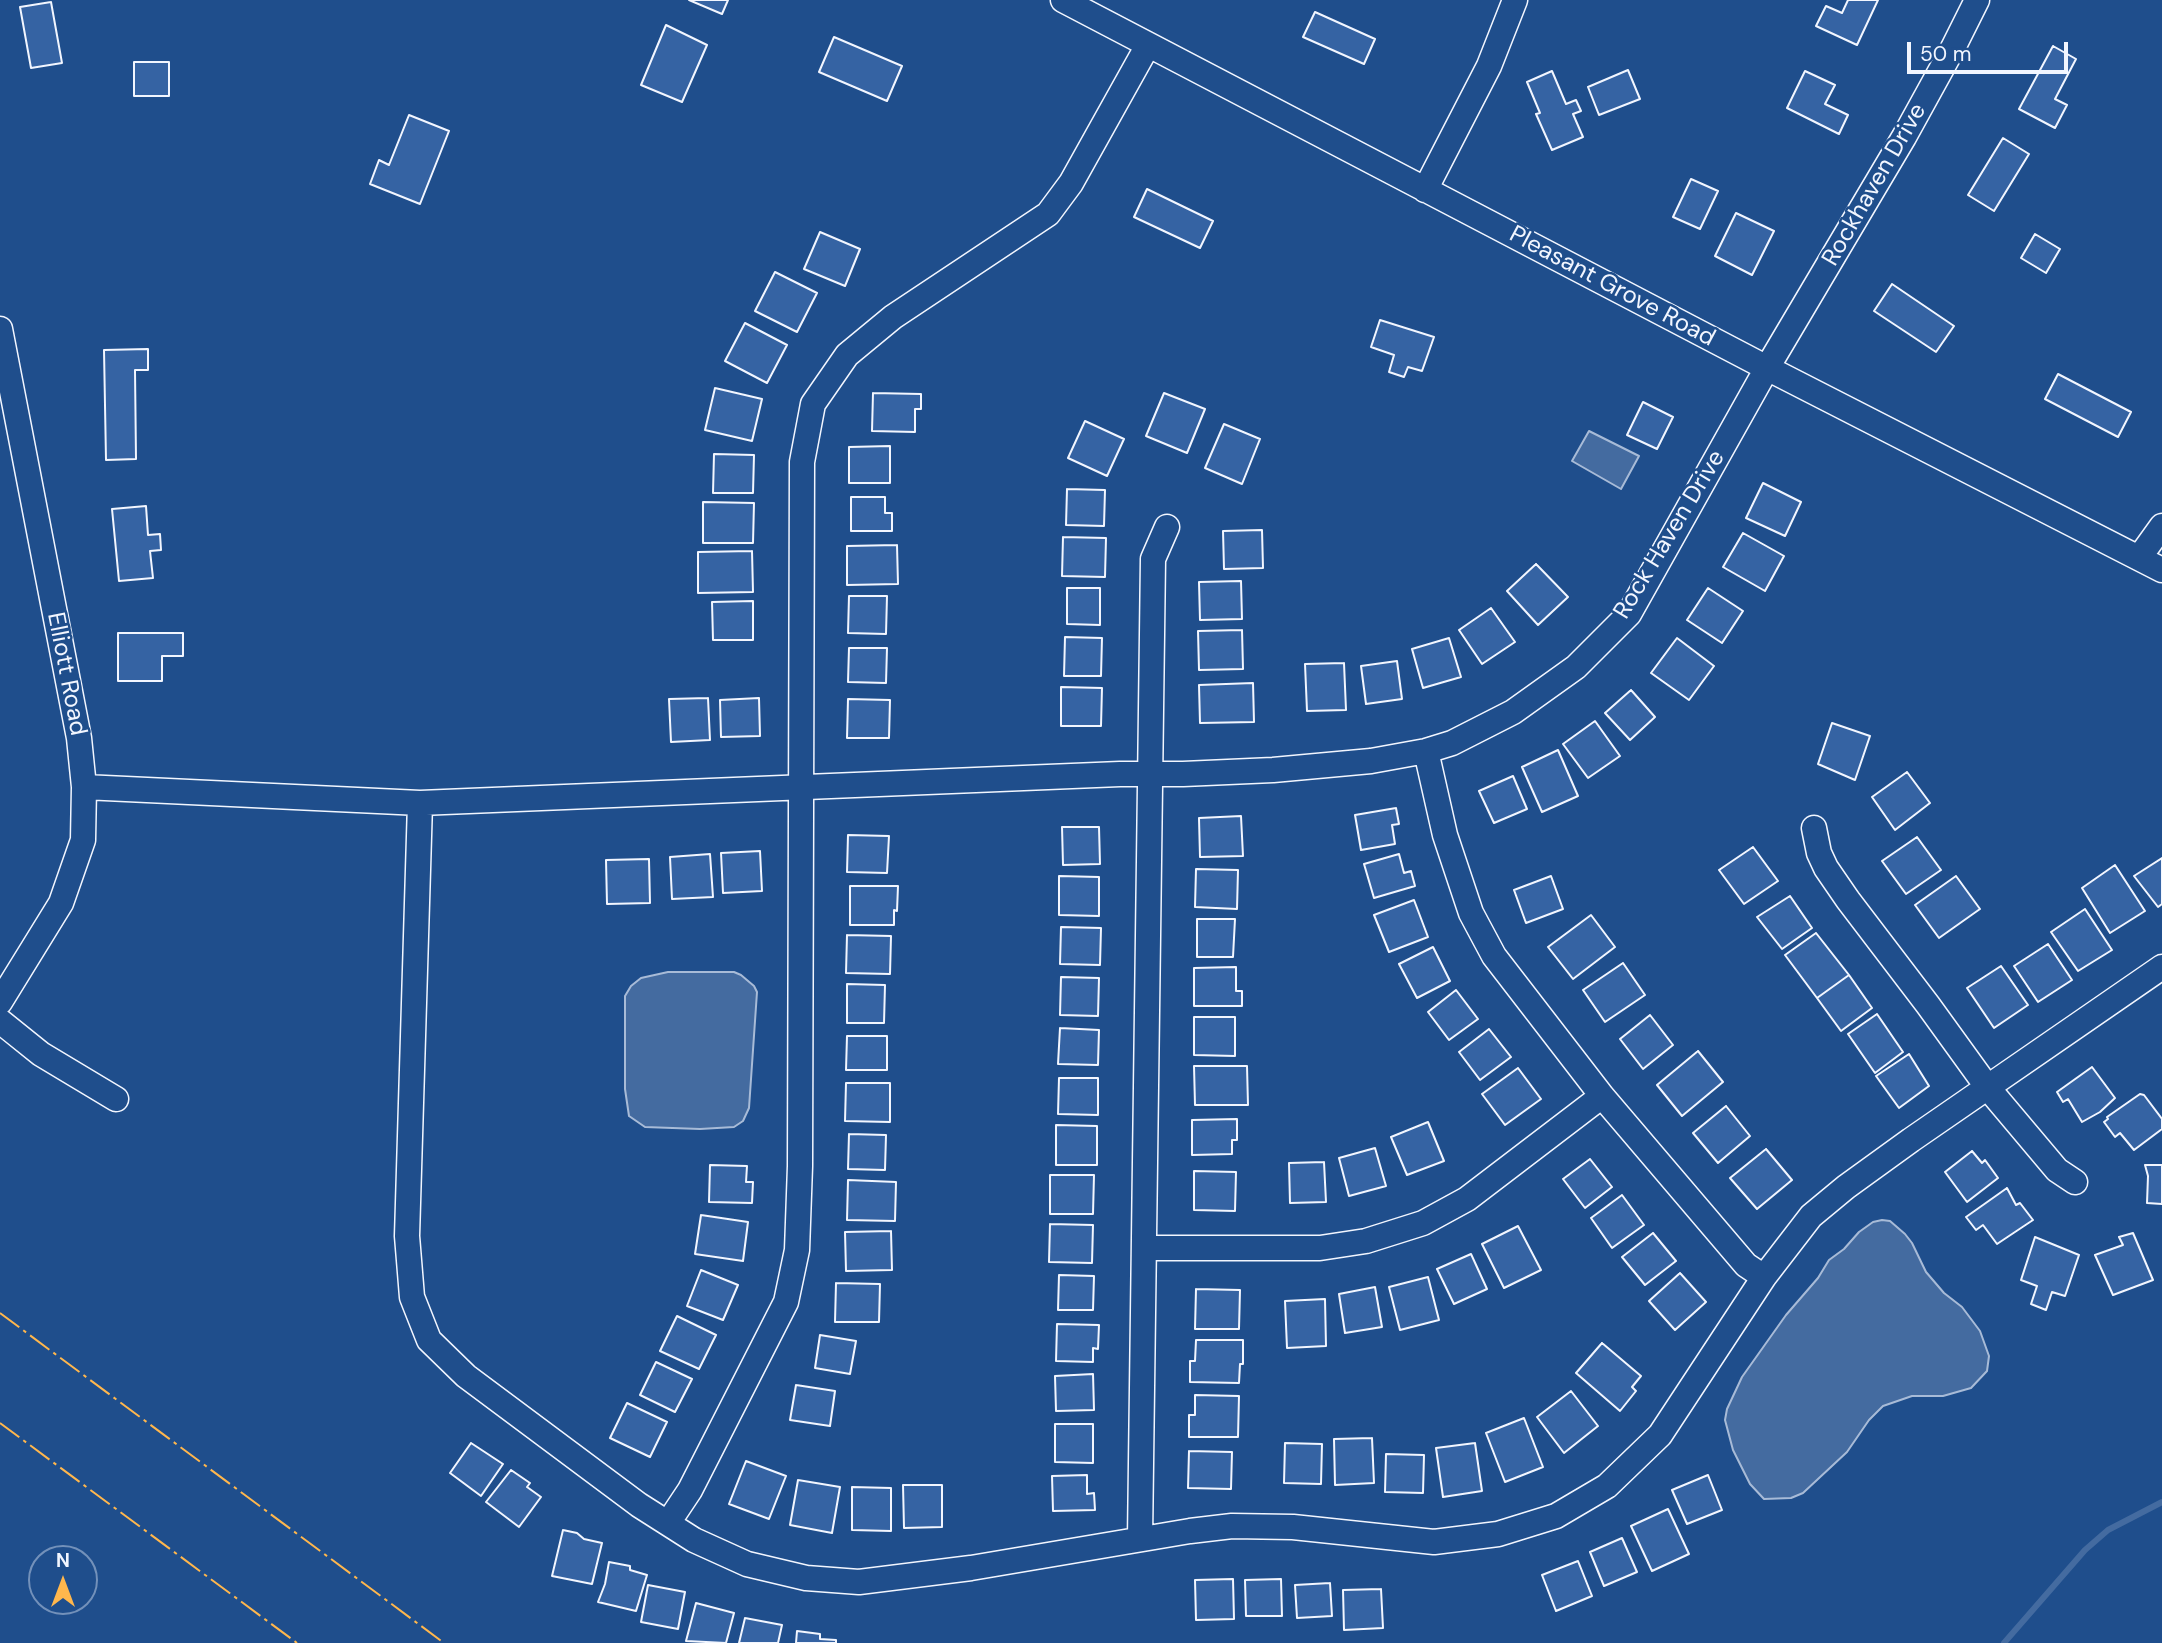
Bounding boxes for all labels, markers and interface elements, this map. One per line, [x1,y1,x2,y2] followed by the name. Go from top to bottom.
[1910,28,2071,72] scale bar
[1920,40,1971,68] text: 50 m
[1817,99,1933,271] street label: Rockhaven Drive
[1504,221,1720,353] street label: Pleasant Grove Road
[1608,445,1732,625] street label: Rock Haven Drive
[40,610,92,738] street label: Elliott Road
[28,1545,98,1615] north arrow
[56,1548,70,1573] text: N

